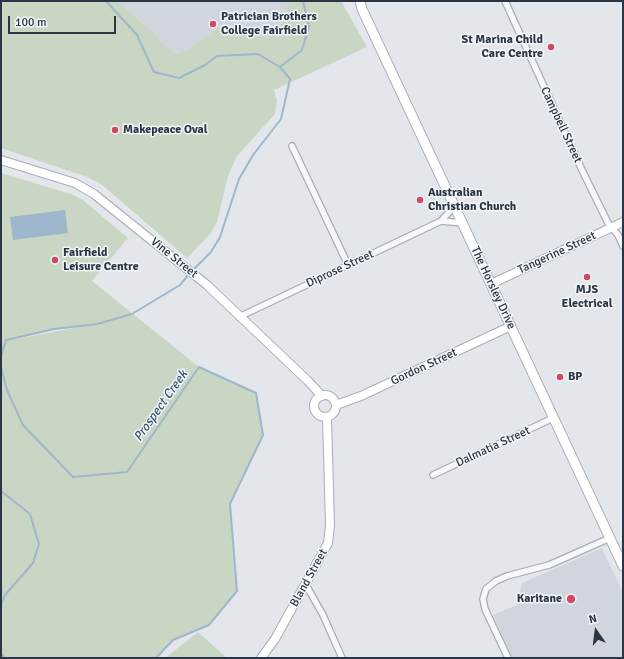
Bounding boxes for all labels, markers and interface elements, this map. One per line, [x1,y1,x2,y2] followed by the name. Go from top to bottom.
[10,8,118,34] scale bar
[221,10,317,38] place label: Patrician Brothers College Fairfield
[15,15,47,30] text: 100 m
[208,19,218,29] marker: Patrician Brothers College Fairfield
[462,33,543,61] place label: St Marina Child Care Centre
[546,42,556,52] marker: St Marina Child Care Centre
[537,85,585,165] street label: Campbell Street
[123,123,208,137] place label: Makepeace Oval
[110,125,120,135] marker: Makepeace Oval
[428,186,516,214] place label: Australian Christian Church
[415,195,425,205] marker: Australian Christian Church
[516,229,598,277] street label: Tangerine Street
[147,235,201,281] street label: Vine Street
[468,244,518,332] street label: The Horsley Drive
[63,246,139,274] place label: Fairfield Leisure Centre
[304,247,376,291] street label: Diprose Street
[50,255,60,265] marker: Fairfield Leisure Centre
[582,272,592,282] marker: MJS Electrical
[562,283,612,311] place label: MJS Electrical
[389,345,459,389] street label: Gordon Street
[131,368,191,444] water label: Prospect Creek
[568,370,582,384] place label: BP
[555,372,565,382] marker: BP
[454,424,532,470] street label: Dalmatia Street
[287,547,331,609] street label: Bland Street
[517,592,562,606] place label: Karitane
[565,593,577,605] marker: Karitane
[576,611,616,651] north arrow
[588,612,598,626] text: N

